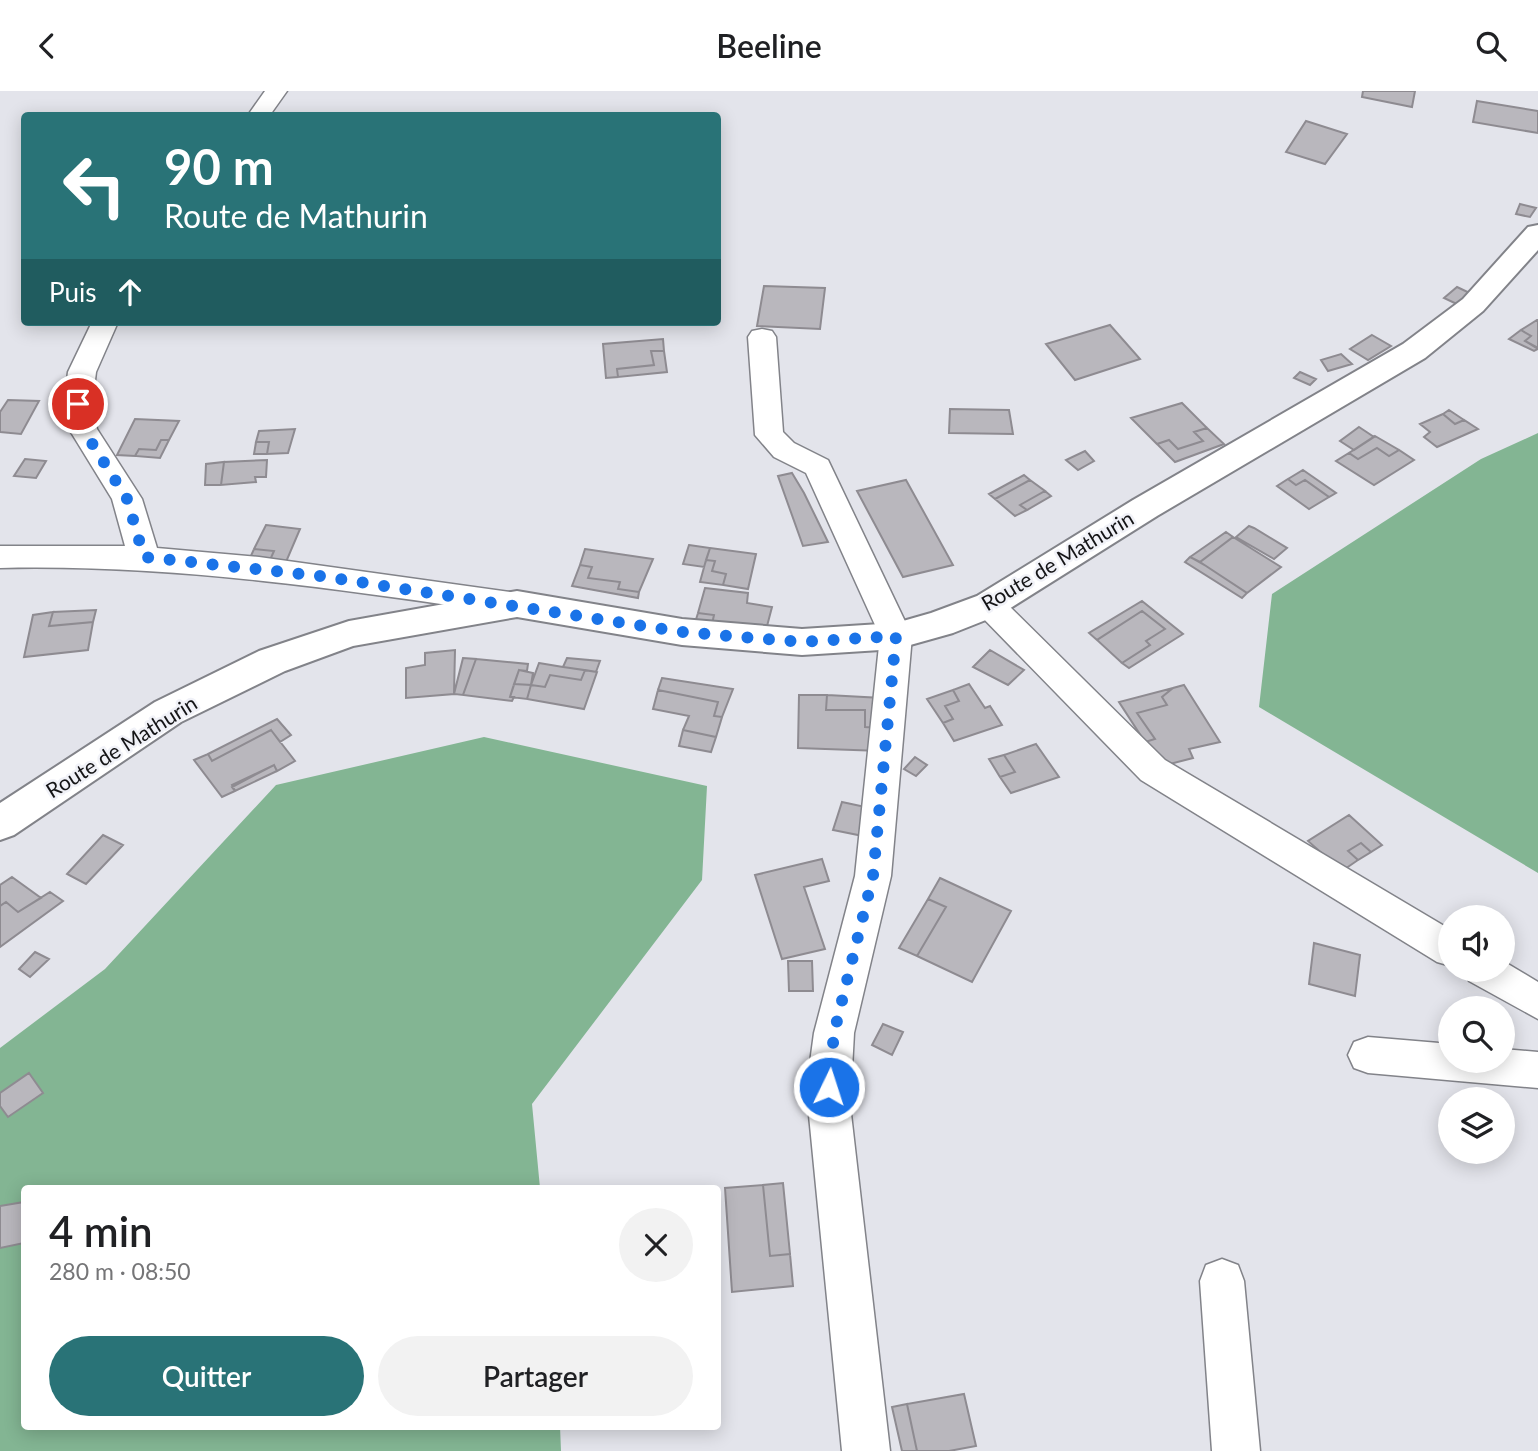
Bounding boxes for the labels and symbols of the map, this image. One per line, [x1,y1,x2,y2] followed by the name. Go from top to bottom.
[48,374,108,434] pin
[976,505,1138,615] street label: Route de Mathurin
[41,690,201,802] street label: Route de Mathurin
[792,1050,866,1124] position arrow

